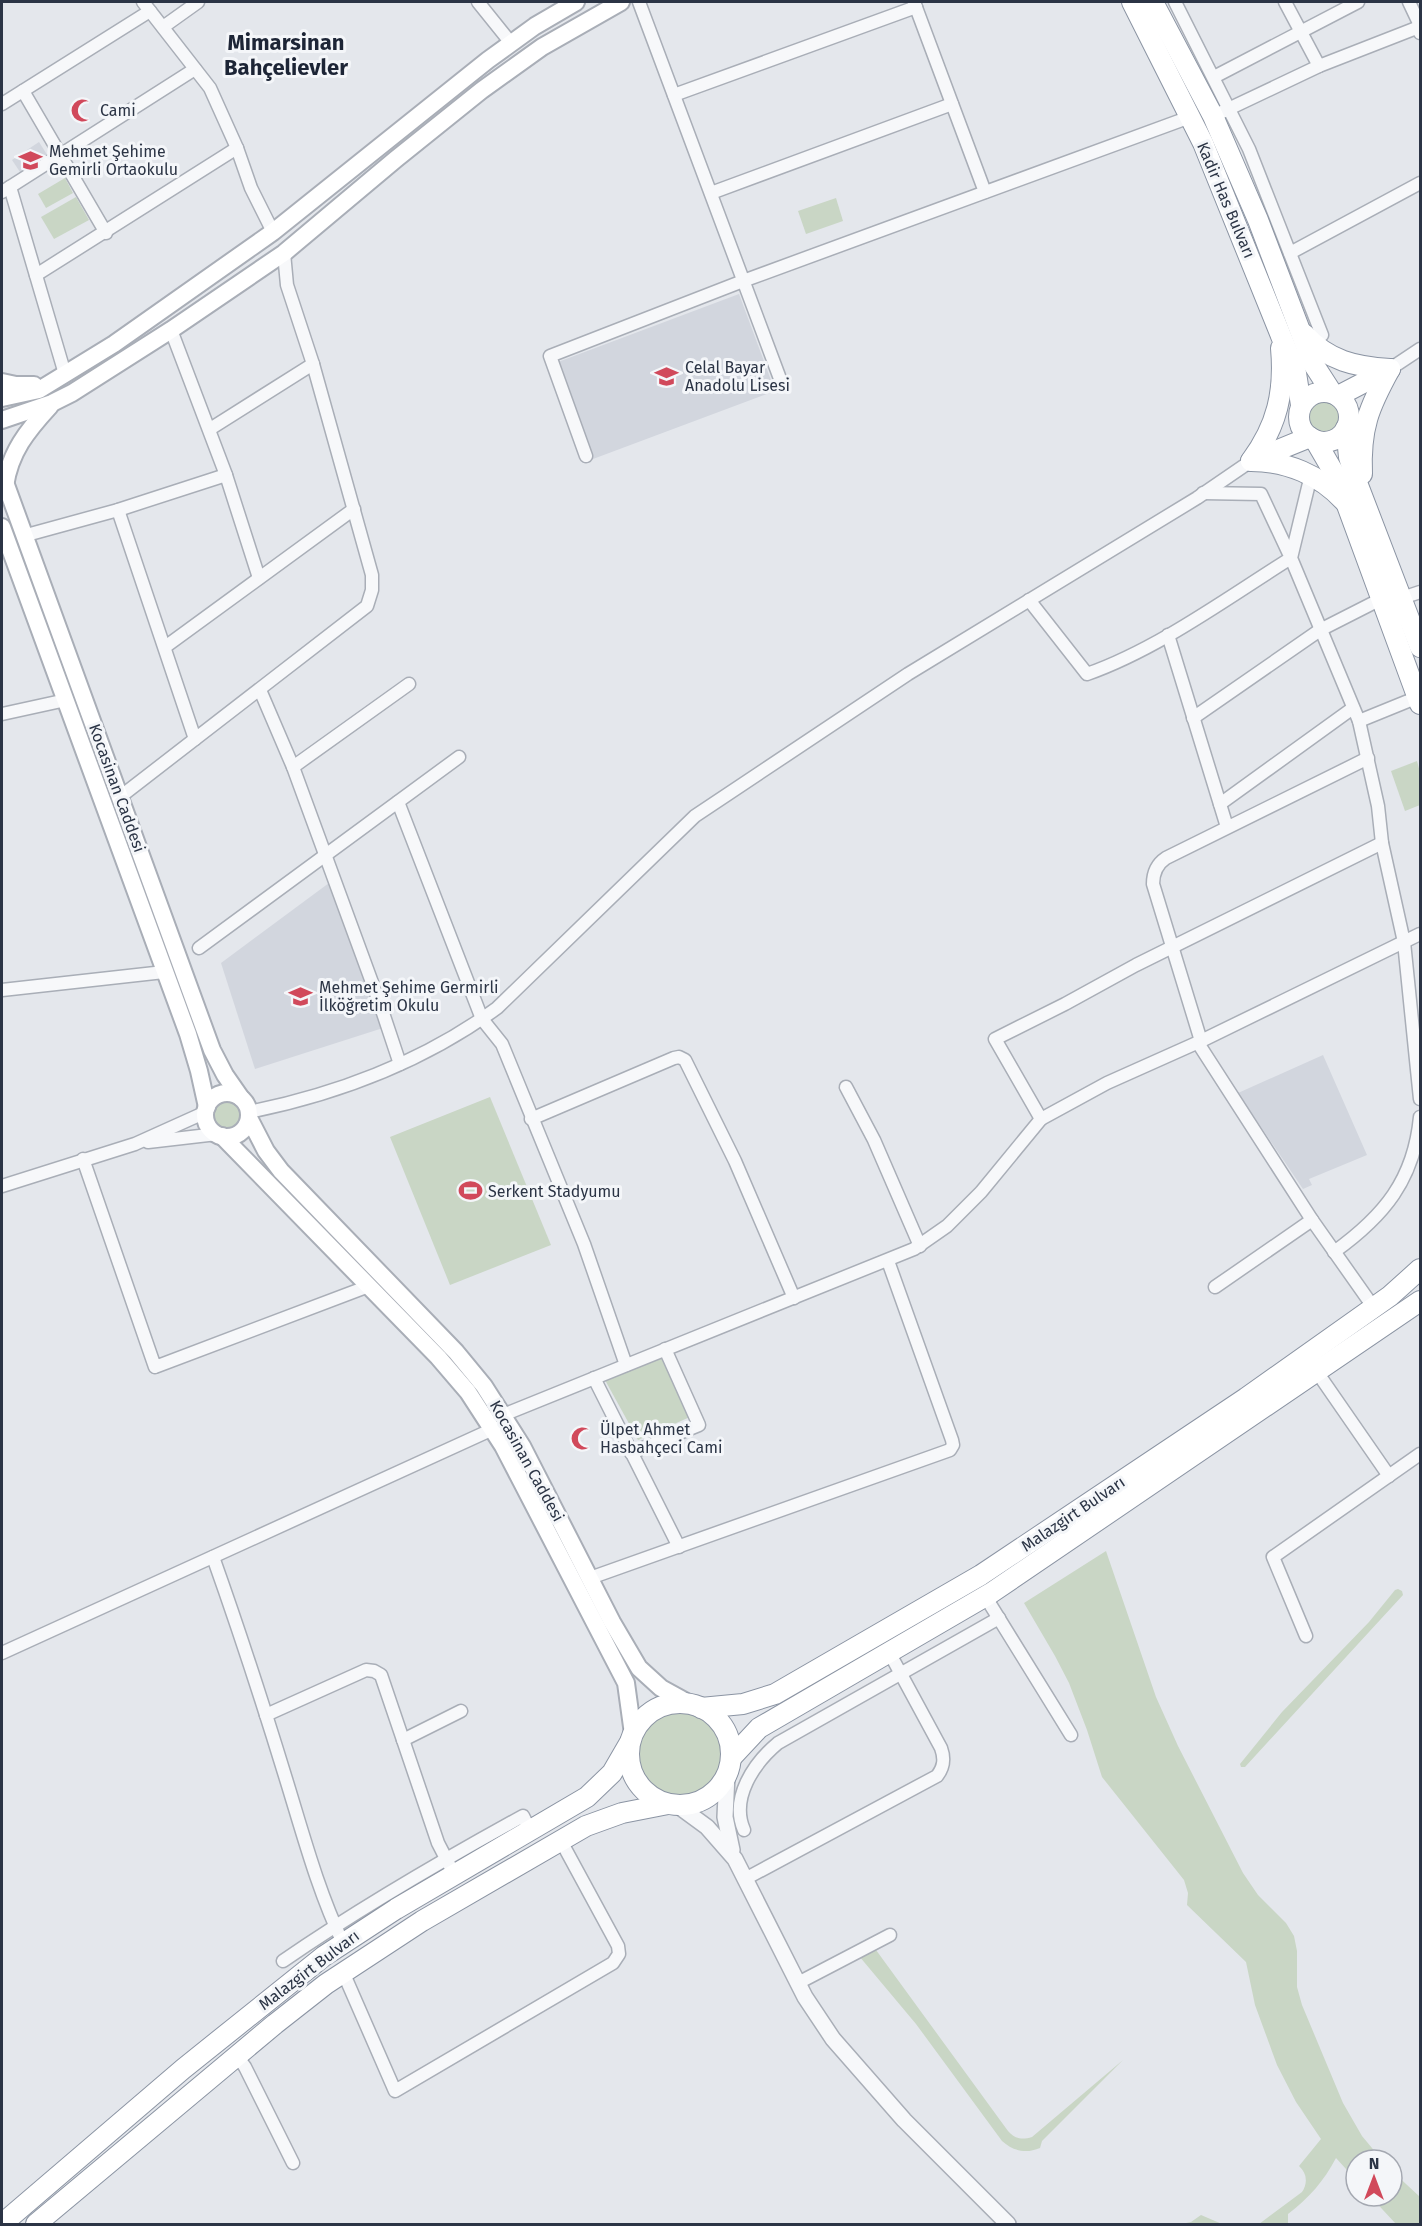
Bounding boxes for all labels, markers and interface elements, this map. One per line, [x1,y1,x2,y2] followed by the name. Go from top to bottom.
[224,29,348,81] district label: Mimarsinan Bahçelievler
[69,97,95,123] mosque icon: Cami
[100,101,136,120] place label: Cami
[1193,139,1259,261] street label: Kadir Has Bulvarı
[49,142,178,179] place label: Mehmet Şehime Gemirli Ortaokulu
[18,147,44,173] school or university icon: Mehmet Şehime Gemirli Ortaokulu
[685,358,790,395] place label: Celal Bayar Anadolu Lisesi
[654,363,680,389] school or university icon: Celal Bayar Anadolu Lisesi
[85,721,149,855] street label: Kocasinan Caddesi
[319,978,499,1015] place label: Mehmet Şehime Germirli İlköğretim Okulu
[288,983,314,1009] school or university icon: Mehmet Şehime Germirli İlköğretim Okulu
[457,1178,483,1204] sports icon: Serkent Stadyumu
[488,1182,621,1201] place label: Serkent Stadyumu
[486,1397,568,1525] street label: Kocasinan Caddesi
[600,1420,723,1458] place label: Ülpet Ahmet Hasbahçeci Cami
[569,1425,595,1451] mosque icon: Ülpet Ahmet Hasbahçeci Cami
[1018,1472,1128,1556] street label: Malazgirt Bulvarı
[255,1926,363,2014] street label: Malazgirt Bulvarı
[1344,2148,1404,2208] north arrow
[1369,2154,1379,2173] text: N

